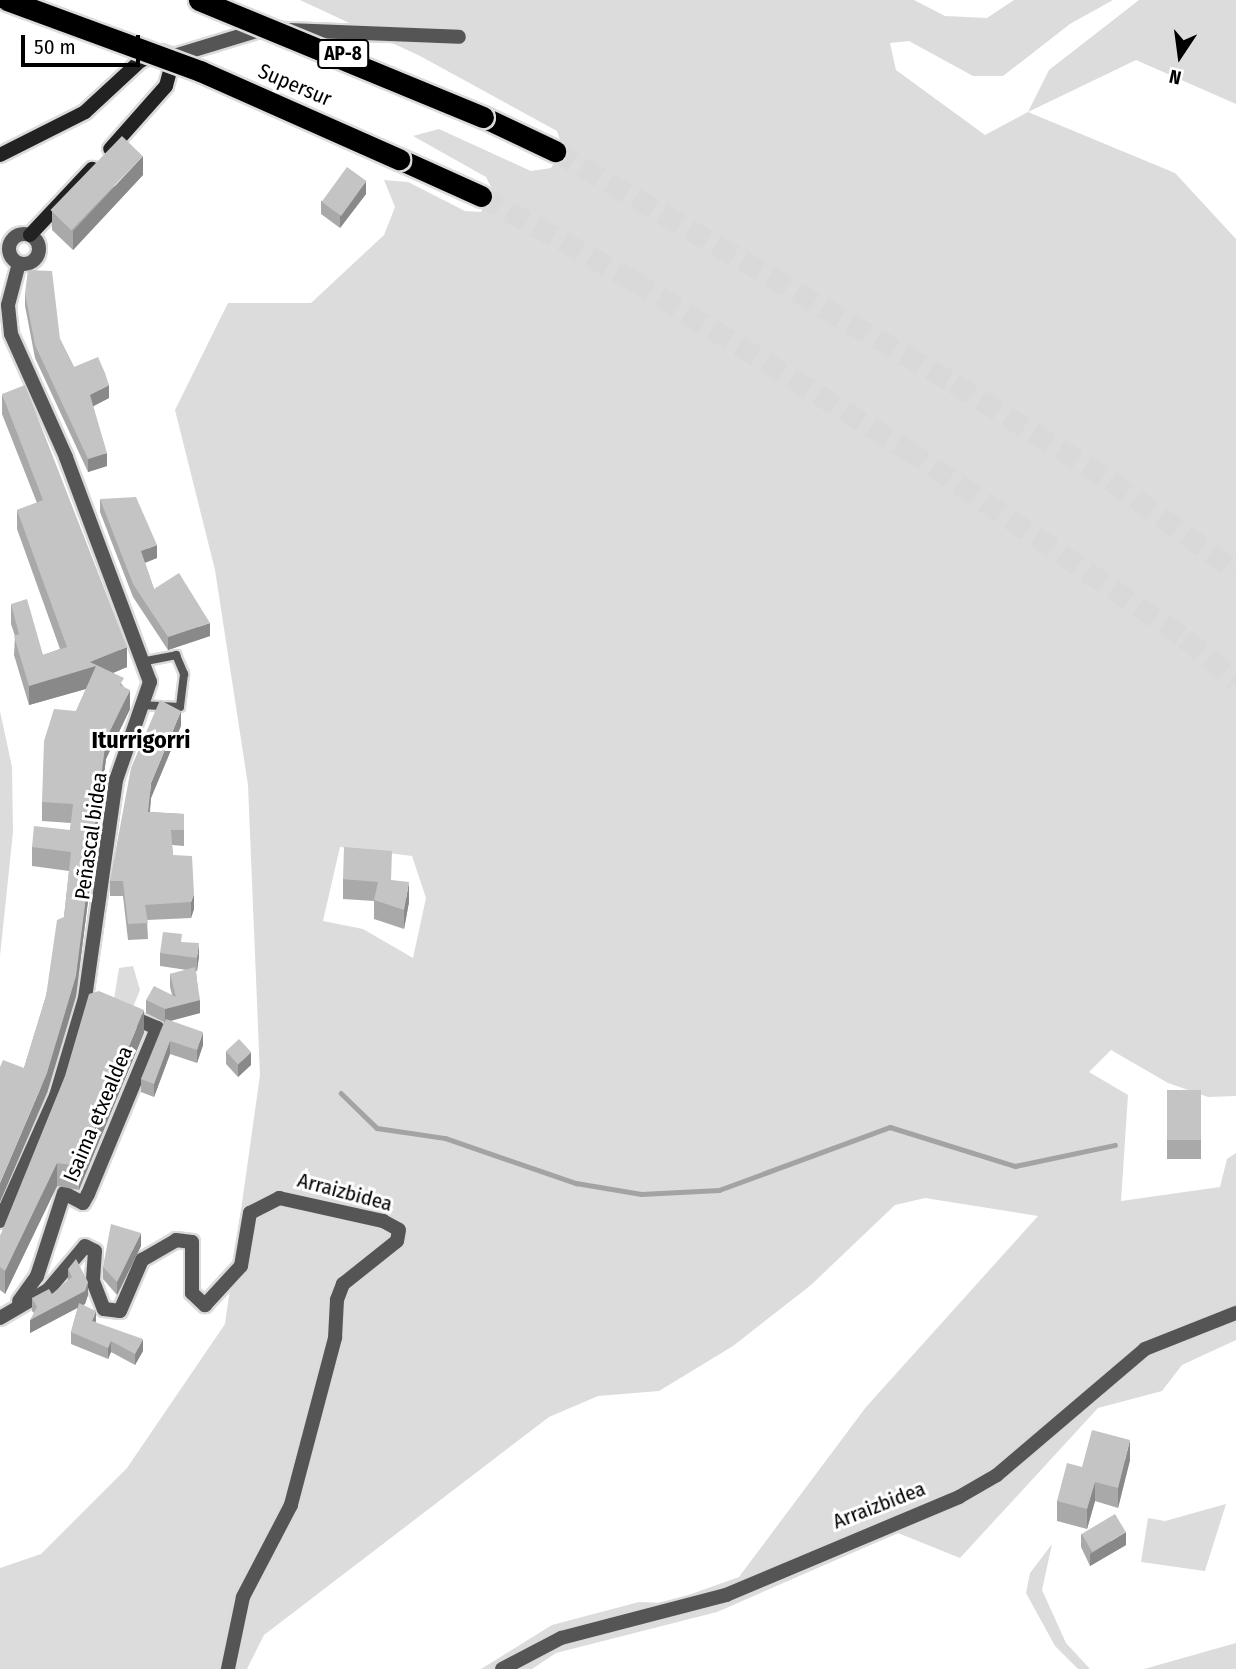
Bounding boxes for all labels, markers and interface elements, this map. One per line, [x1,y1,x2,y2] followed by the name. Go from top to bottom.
[24,21,144,65] scale bar
[1145,21,1215,91] north arrow
[34,34,76,60] text: 50 m
[317,38,369,70] road number: AP-8
[255,58,335,112] street label: Supersur
[1167,64,1183,89] text: N
[91,727,191,755] district label: Iturrigorri
[70,771,112,901] street label: Peñascal bidea
[58,1042,138,1186] street label: Isaima etxealdea
[295,1167,395,1217] street label: Arraizbidea
[829,1476,929,1534] street label: Arraizbidea

